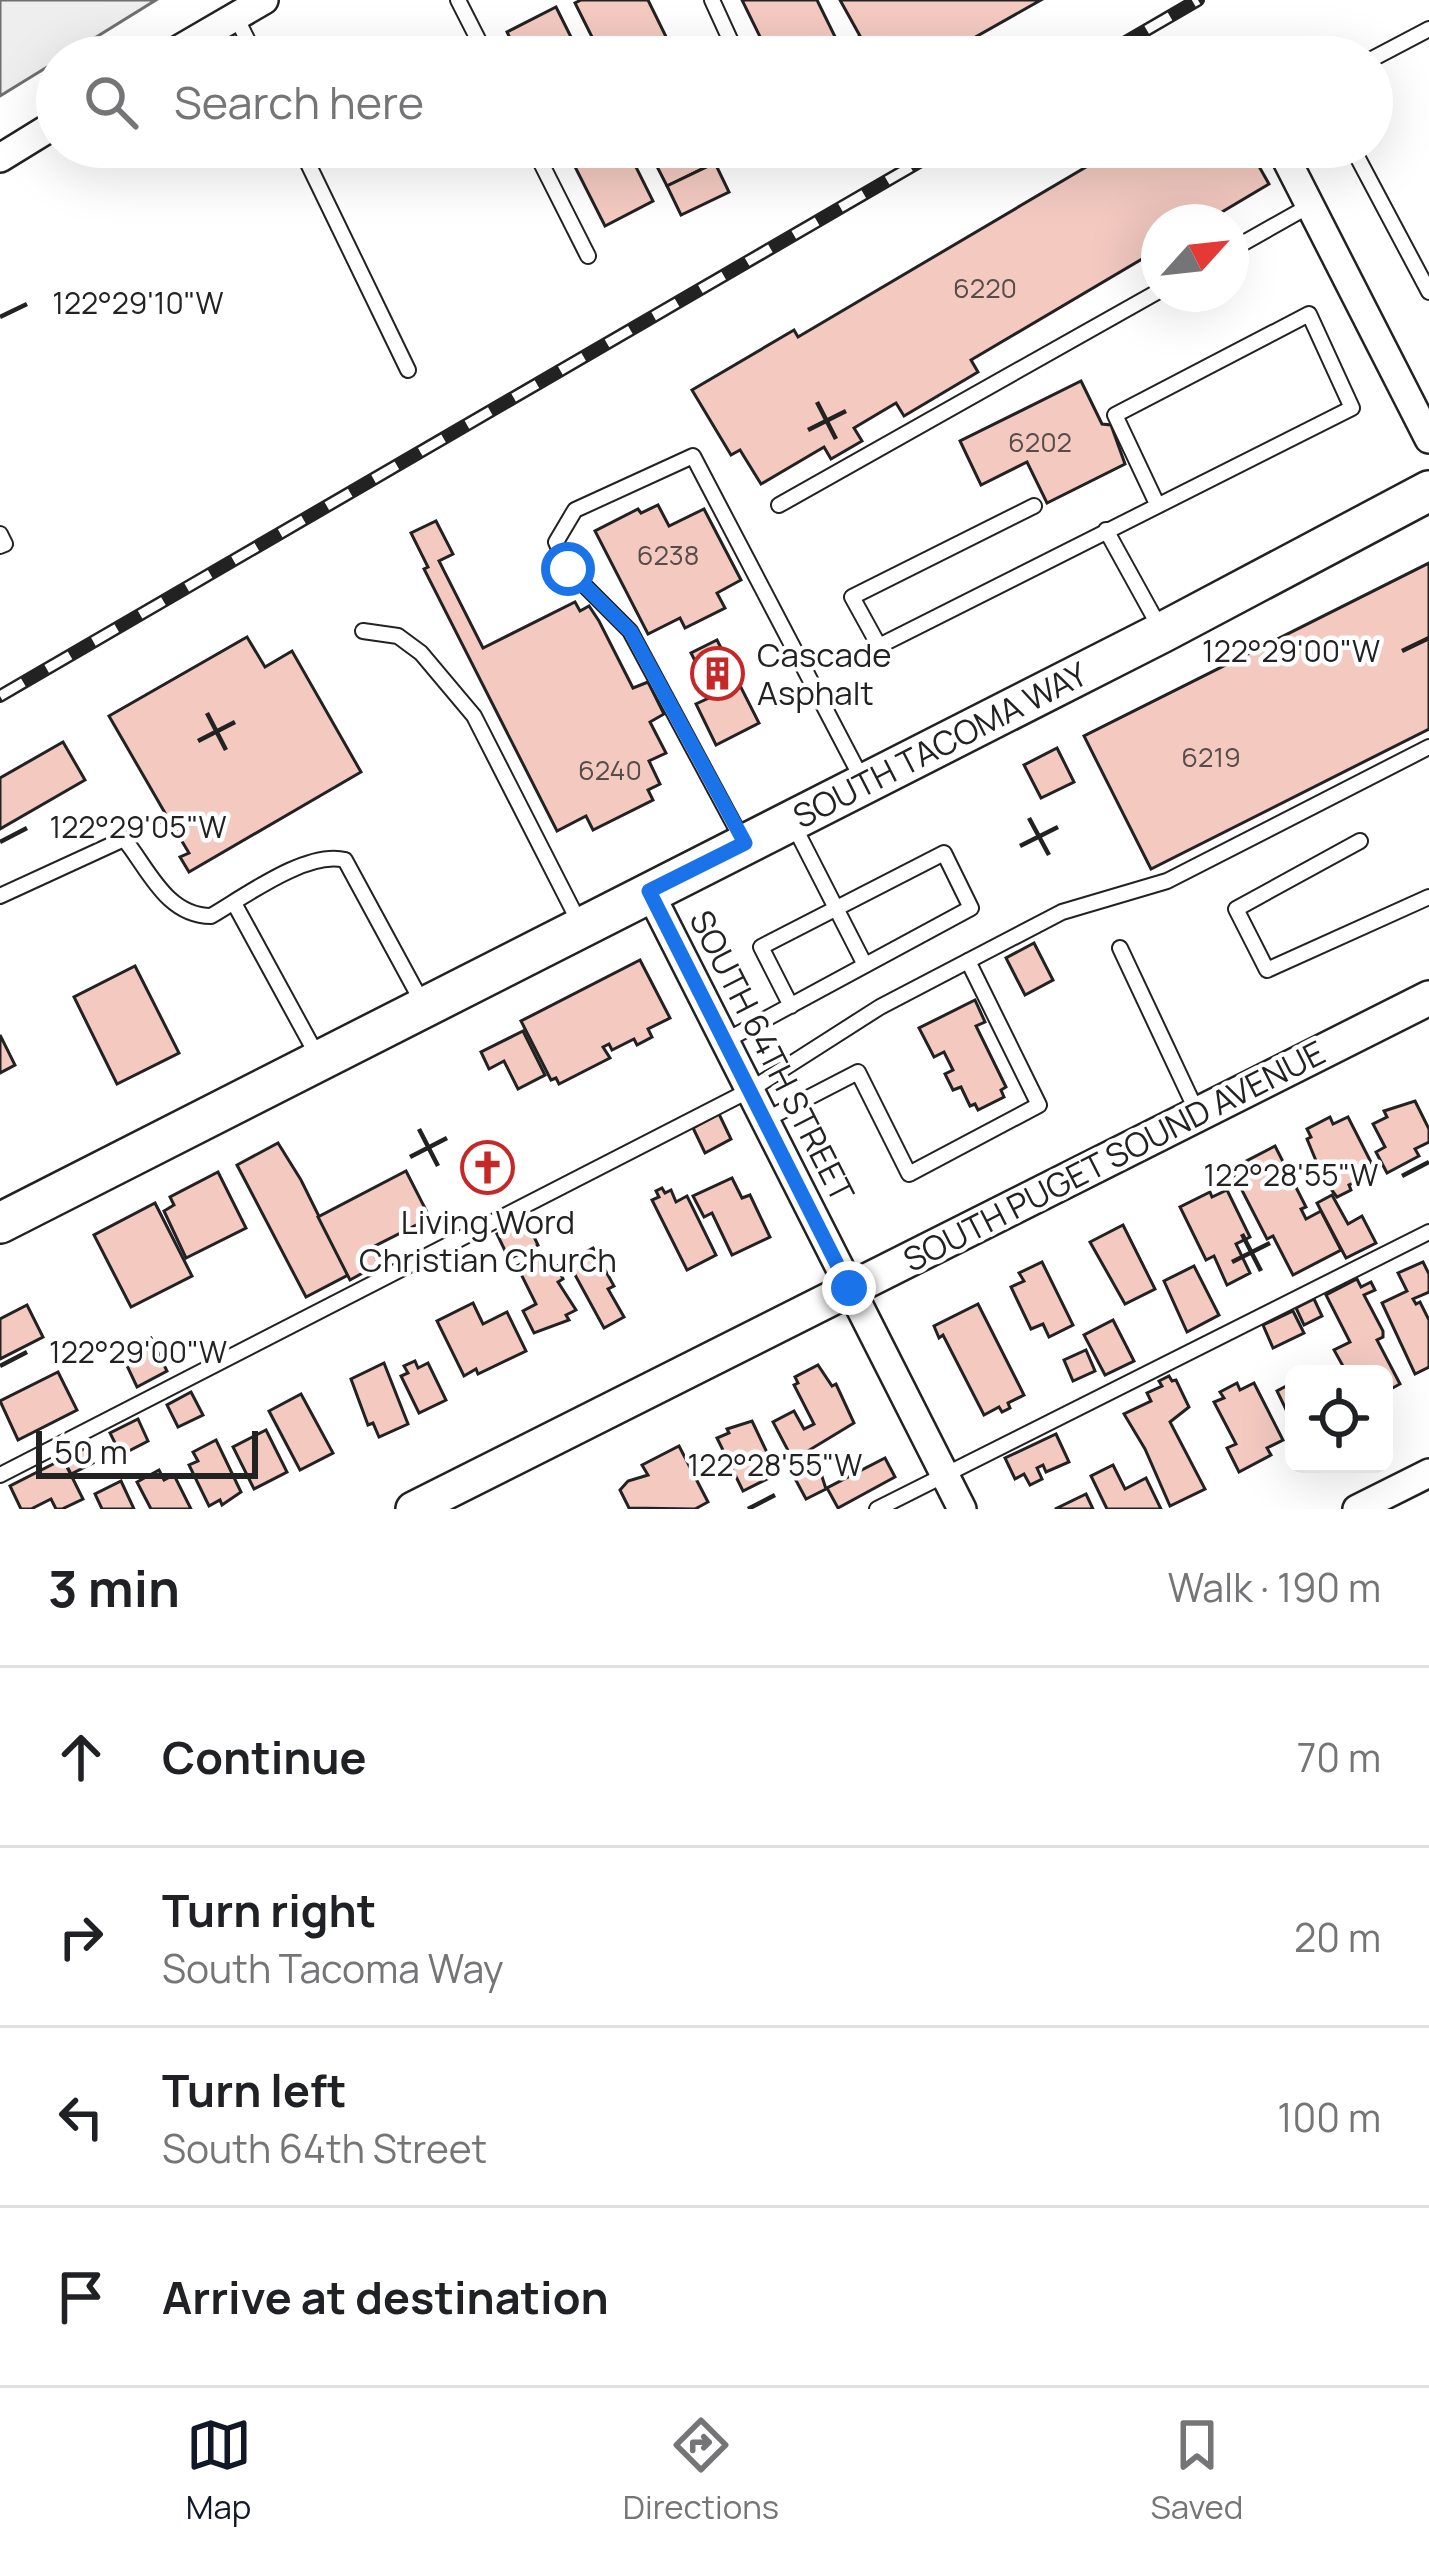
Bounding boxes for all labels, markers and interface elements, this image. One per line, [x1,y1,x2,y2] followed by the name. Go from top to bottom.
[36,36,1393,168] search box
[78,69,144,135] icon: search
[174,71,424,133] text: Search here
[1141,204,1249,312] north arrow
[953,269,1017,306] house number: 6220
[52,282,224,323] text: 122°29'10"W
[1008,423,1072,460] house number: 6202
[637,536,699,573] house number: 6238
[541,542,595,596] route start
[1202,630,1380,671] text: 122°29'00"W
[757,632,892,715] place label: Cascade Asphalt
[690,646,746,702] building icon: Cascade Asphalt
[785,651,1095,838] street label: SOUTH TACOMA WAY
[1181,738,1241,775] house number: 6219
[578,751,642,788] house number: 6240
[50,806,226,847] text: 122°29'05"W
[679,902,866,1209] street label: SOUTH 64TH STREET
[895,1029,1332,1282] street label: SOUTH PUGET SOUND AVENUE
[460,1140,516,1196] church icon: Living Word Christian Church
[1204,1154,1378,1195] text: 122°28'55"W
[359,1199,617,1282] place label: Living Word Christian Church
[822,1261,876,1315] route end
[49,1331,227,1372] text: 122°29'00"W
[1285,1365,1393,1473] map controls
[1285,1365,1393,1473] button: locate
[36,1425,258,1478] scale bar
[54,1429,128,1474] text: 50 m
[688,1444,862,1485] text: 122°28'55"W
[48,1553,180,1622] text: 3 min
[1168,1560,1381,1614] text: Walk · 190 m
[48,1724,114,1790] icon: ahead
[162,1726,367,1788] text: Continue
[1297,1730,1381,1784] text: 70 m
[162,1879,376,1941] text: Turn right
[48,1904,114,1970] icon: right
[1294,1910,1381,1964] text: 20 m
[162,1941,503,1995] text: South Tacoma Way
[162,2059,347,2121] text: Turn left
[48,2084,114,2150] icon: left
[1277,2090,1381,2144] text: 100 m
[162,2121,487,2175] text: South 64th Street
[48,2264,114,2330] icon: arrive
[162,2266,609,2328] text: Arrive at destination
[186,2412,252,2529] tab: Map
[623,2412,779,2529] tab: Directions
[1150,2412,1243,2529] tab: Saved

